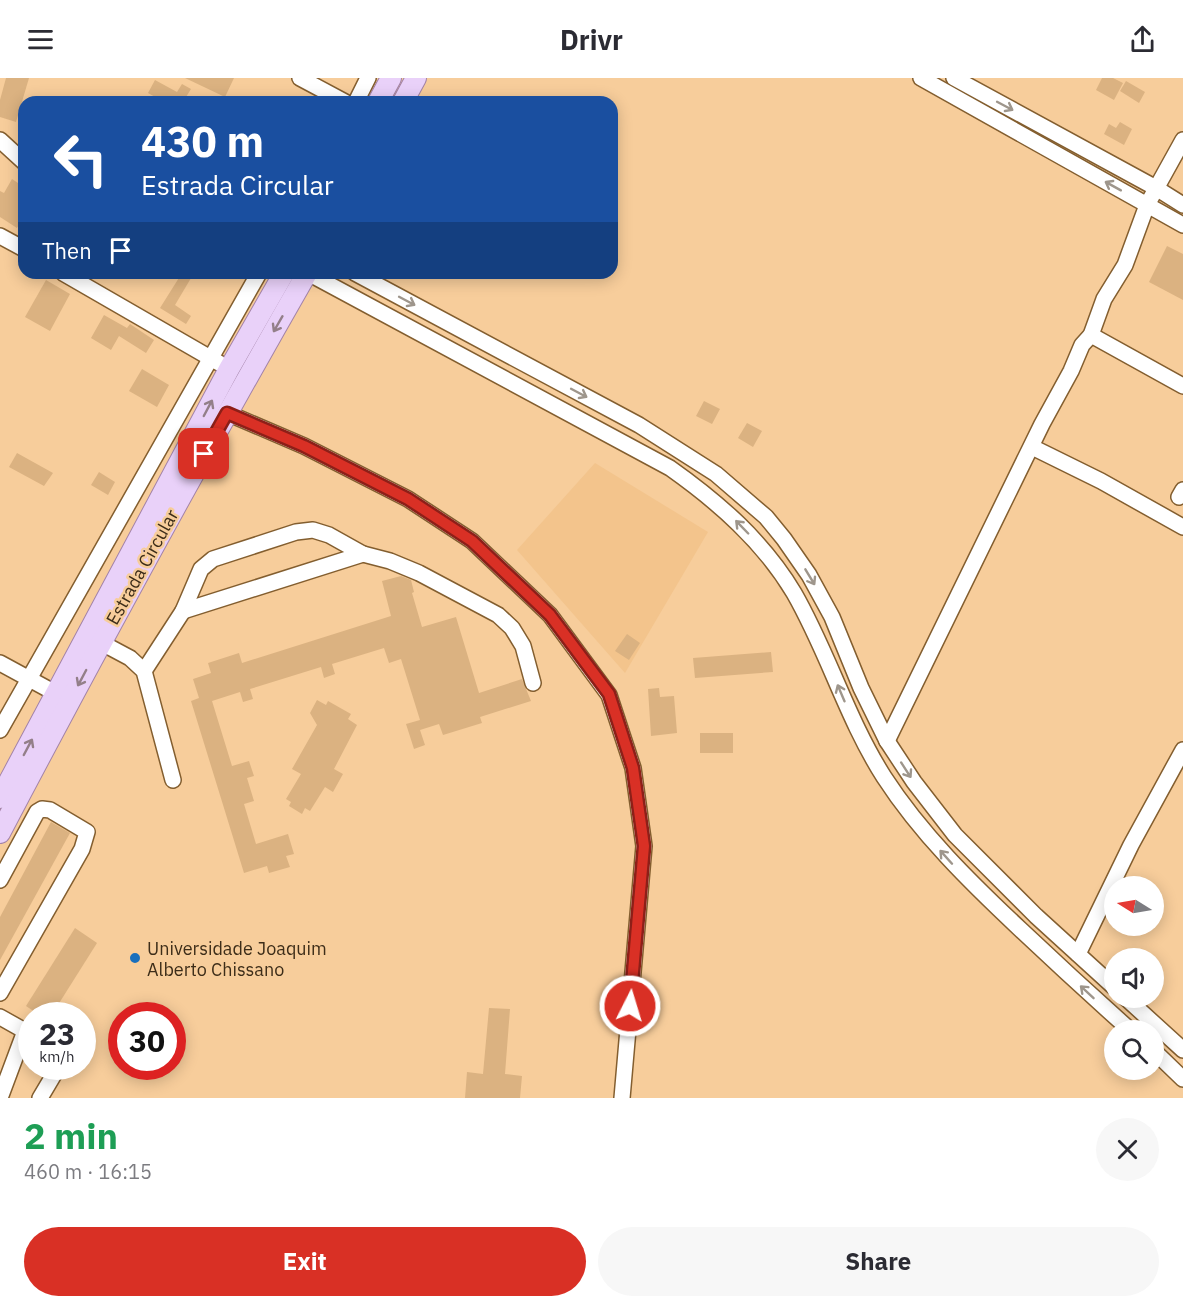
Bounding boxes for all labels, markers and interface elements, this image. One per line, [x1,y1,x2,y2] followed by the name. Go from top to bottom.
[560,22,623,57] text: Drivr
[24,23,57,56] icon: menu
[1126,23,1159,56] icon: share
[996,100,1013,112] one-way arrow
[141,114,264,169] text: 430 m
[42,120,120,198] icon: left
[141,167,334,202] text: Estrada Circular
[1105,180,1123,191] one-way arrow
[104,234,137,267] icon: arrive
[42,236,92,265] text: Then
[397,296,415,307] one-way arrow
[272,315,284,332] one-way arrow
[569,387,587,399] one-way arrow
[202,400,214,417] one-way arrow
[178,428,229,479] pin
[187,437,220,470] icon: arrive
[101,505,183,629] street label: Estrada Circular
[735,520,749,535] one-way arrow
[804,568,816,585] one-way arrow
[75,668,87,686] one-way arrow
[835,685,846,703] one-way arrow
[22,739,34,756] one-way arrow
[900,761,912,777] one-way arrow
[939,849,953,864] one-way arrow
[1104,876,1164,936] north arrow
[1104,876,1164,1080] map controls
[147,937,327,981] place label: Universidade Joaquim Alberto Chissano
[1104,948,1164,1008] button: sound
[128,951,142,965] marker: Universidade Joaquim Alberto Chissano
[598,974,662,1038] position arrow
[1079,984,1094,999] one-way arrow
[108,1002,186,1080] speed limit sign: 30
[39,1014,75,1053] text: 23
[1104,1020,1164,1080] button: search
[39,1047,75,1066] text: km/h
[24,1112,118,1159] text: 2 min
[1096,1118,1159,1181] button: close
[24,1158,152,1185] text: 460 m · 16:15
[24,1227,586,1296] button: Exit
[598,1227,1159,1296] button: Share

